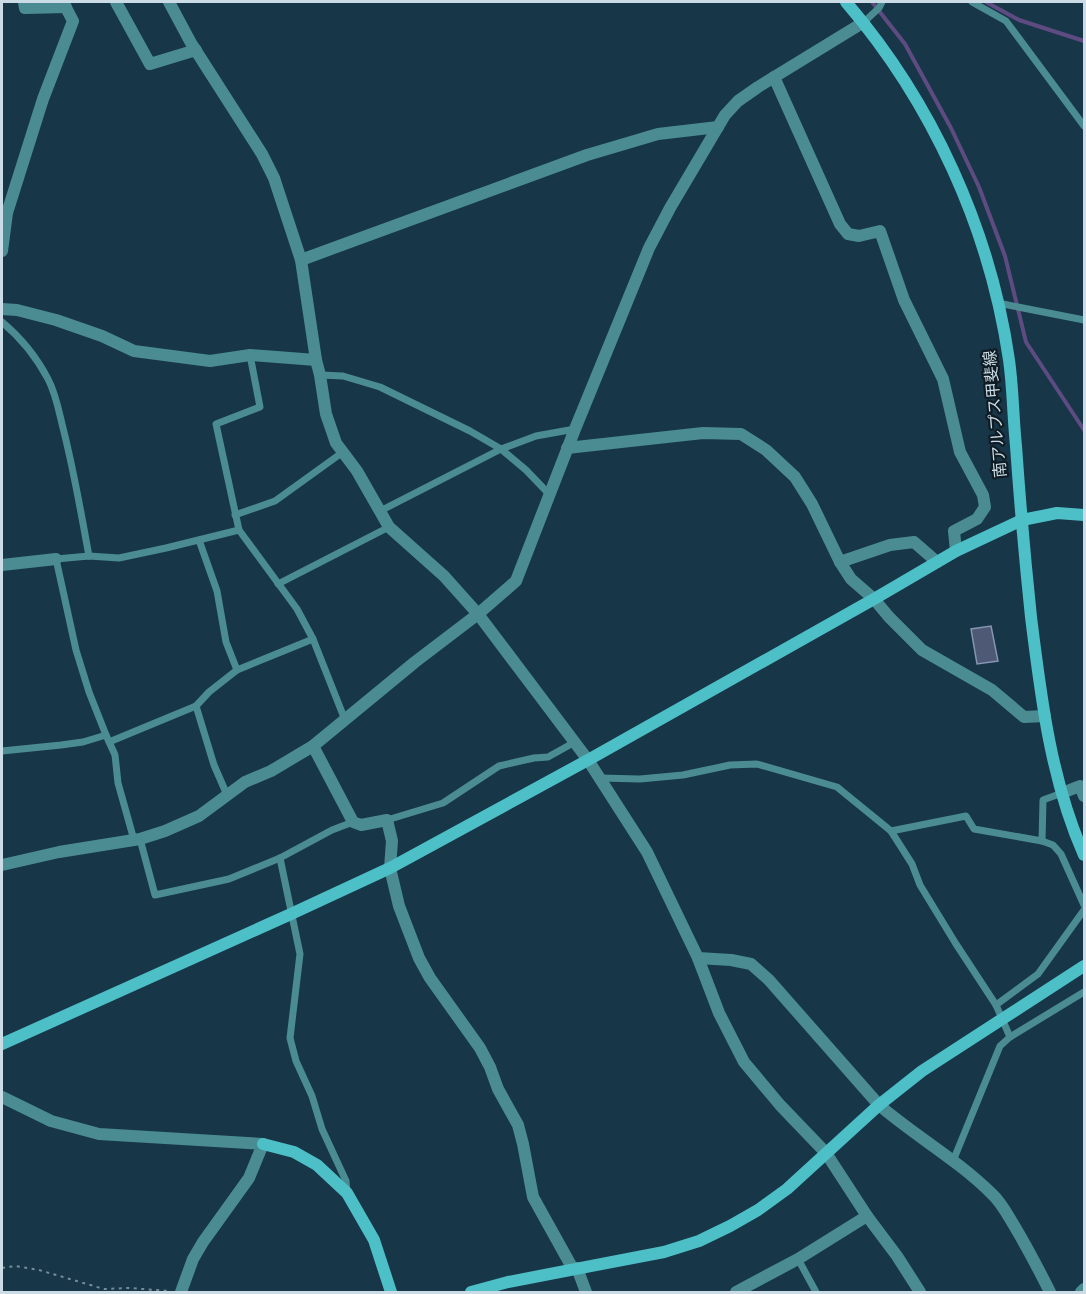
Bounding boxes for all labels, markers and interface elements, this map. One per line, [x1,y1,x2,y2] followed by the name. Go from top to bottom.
[980,349,1010,479] street label: 南アルプス甲斐線

